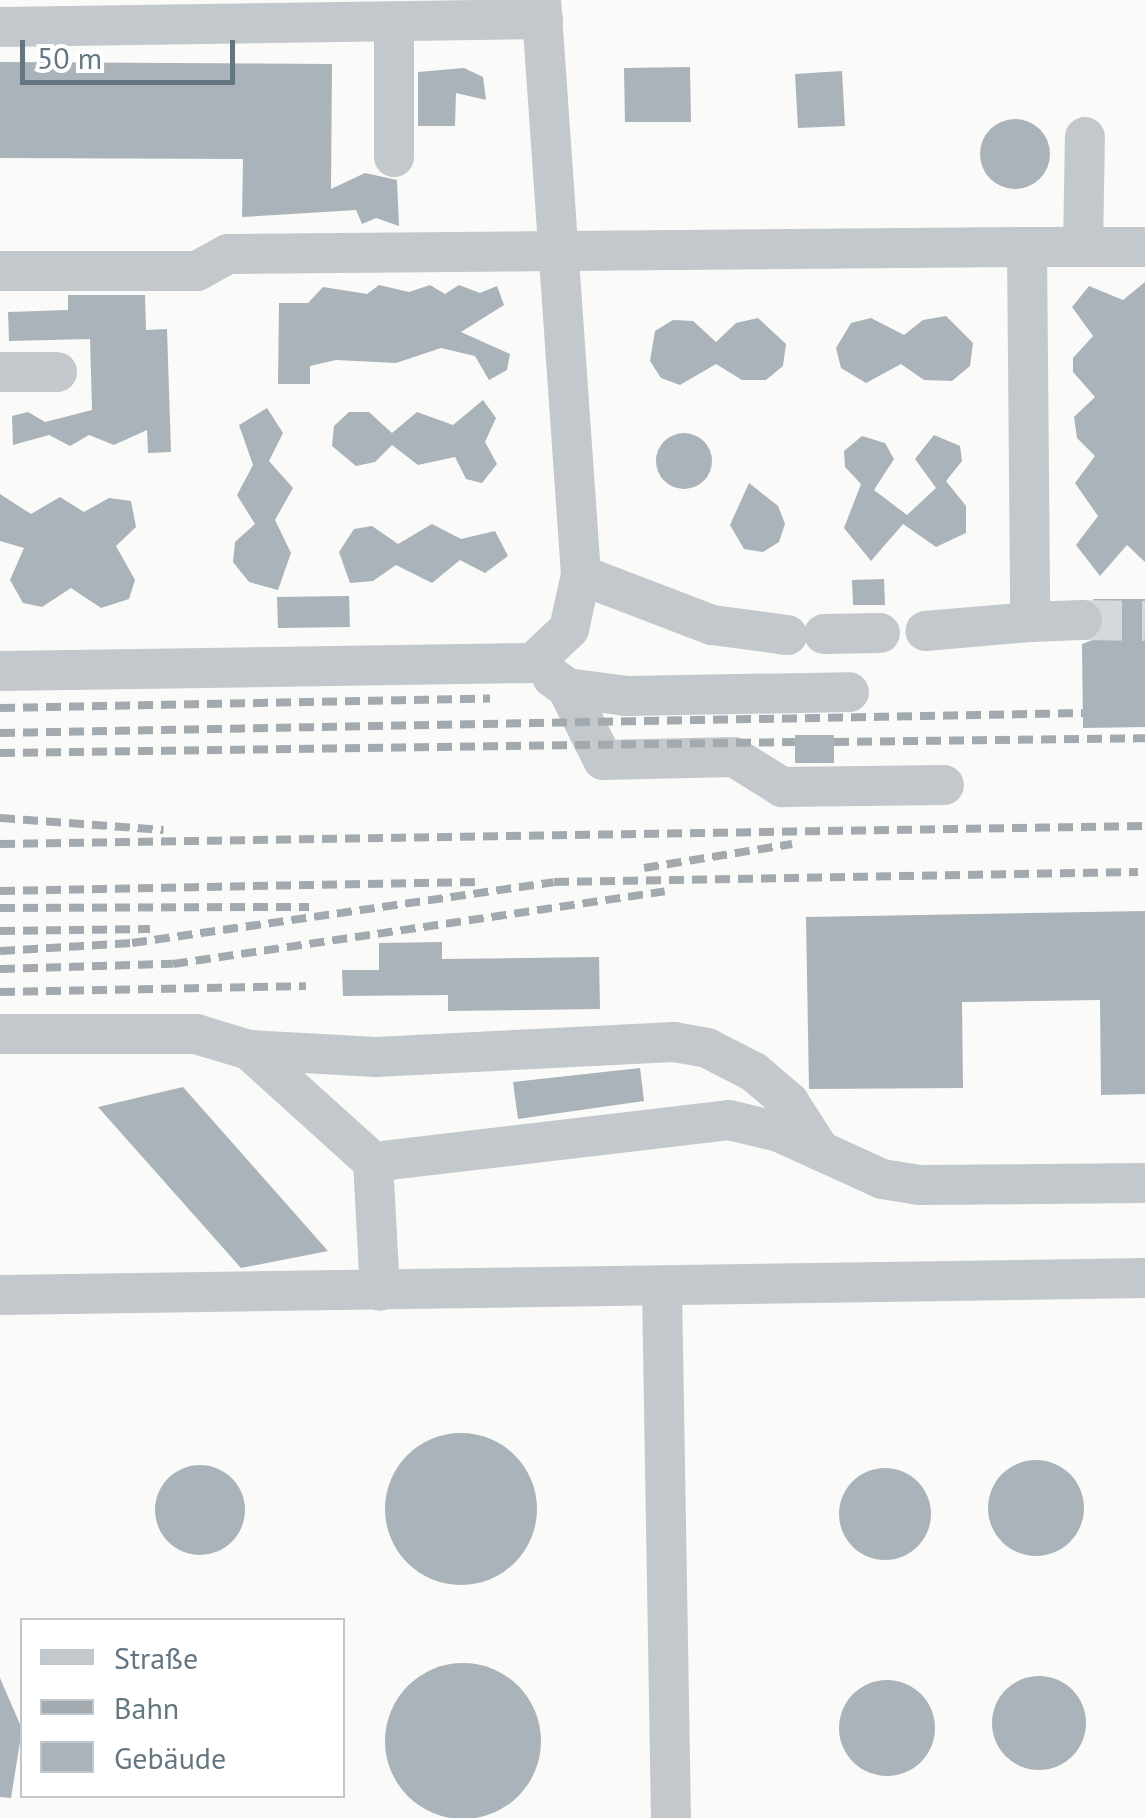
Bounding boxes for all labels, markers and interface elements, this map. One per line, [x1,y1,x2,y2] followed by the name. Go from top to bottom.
[25,20,240,82] scale bar
[37,38,102,77] text: 50 m
[20,1618,345,1798] legend
[114,1638,198,1677] text: Straße
[114,1688,179,1727] text: Bahn
[114,1738,226,1777] text: Gebäude

